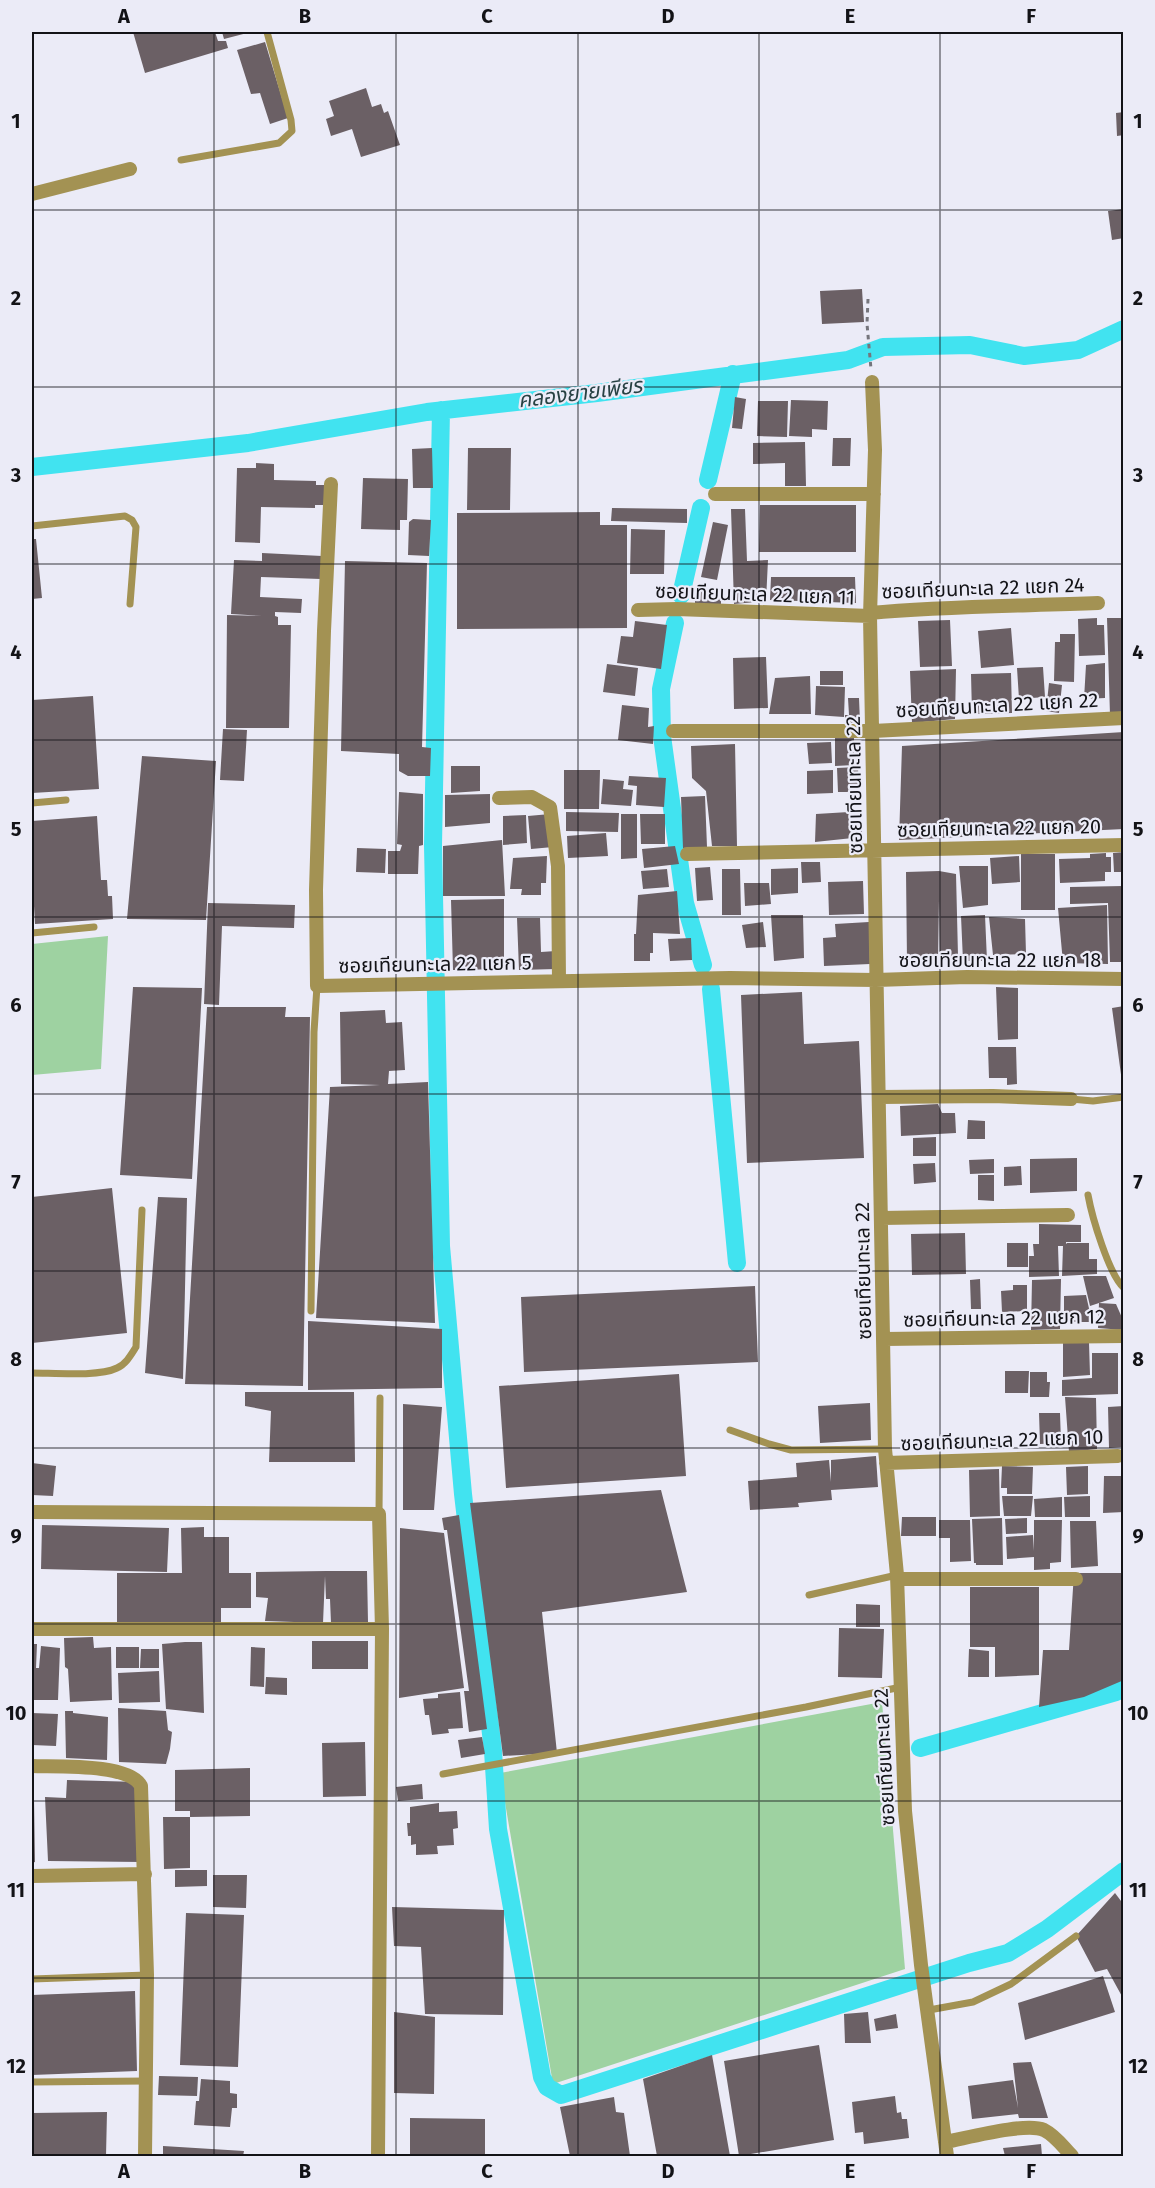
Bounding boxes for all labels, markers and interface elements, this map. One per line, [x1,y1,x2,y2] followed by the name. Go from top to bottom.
[117,4,131,28] text: A
[299,4,311,28] text: B
[481,4,493,28] text: C
[661,4,675,28] text: D
[845,4,855,28] text: E
[1026,4,1036,28] text: F
[11,109,21,133] text: 1
[1133,109,1143,133] text: 1
[11,286,21,310] text: 2
[1133,286,1143,310] text: 2
[516,372,645,414] water label: คลองยายเพียร
[10,463,21,487] text: 3
[1132,463,1143,487] text: 3
[881,572,1085,604] street label: ซอยเทียนทะเล 22 แยก 24
[655,579,855,609] street label: ซอยเทียนทะเล 22 แยก 11
[10,640,22,664] text: 4
[1132,640,1144,664] text: 4
[895,688,1099,722] street label: ซอยเทียนทะเล 22 แยก 22
[841,716,867,854] street label: ซอยเทียนทะเล 22
[897,814,1101,842] street label: ซอยเทียนทะเล 22 แยก 20
[11,817,22,841] text: 5
[1133,817,1144,841] text: 5
[899,948,1101,972] street label: ซอยเทียนทะเล 22 แยก 18
[338,950,532,978] street label: ซอยเทียนทะเล 22 แยก 5
[10,993,22,1017] text: 6
[1132,993,1144,1017] text: 6
[11,1170,21,1194] text: 7
[1133,1170,1143,1194] text: 7
[850,1202,876,1340] street label: ซอยเทียนทะเล 22
[903,1304,1105,1332] street label: ซอยเทียนทะเล 22 แยก 12
[10,1347,22,1371] text: 8
[1132,1347,1144,1371] text: 8
[900,1424,1104,1456] street label: ซอยเทียนทะเล 22 แยก 10
[10,1524,22,1548] text: 9
[1132,1524,1144,1548] text: 9
[868,1688,900,1826] street label: ซอยเทียนทะเล 22
[6,1701,26,1725] text: 10
[1128,1701,1148,1725] text: 10
[7,1878,25,1902] text: 11
[1129,1878,1147,1902] text: 11
[6,2054,26,2078] text: 12
[1128,2054,1148,2078] text: 12
[117,2159,131,2183] text: A
[299,2159,311,2183] text: B
[481,2159,493,2183] text: C
[661,2159,675,2183] text: D
[845,2159,855,2183] text: E
[1026,2159,1036,2183] text: F

